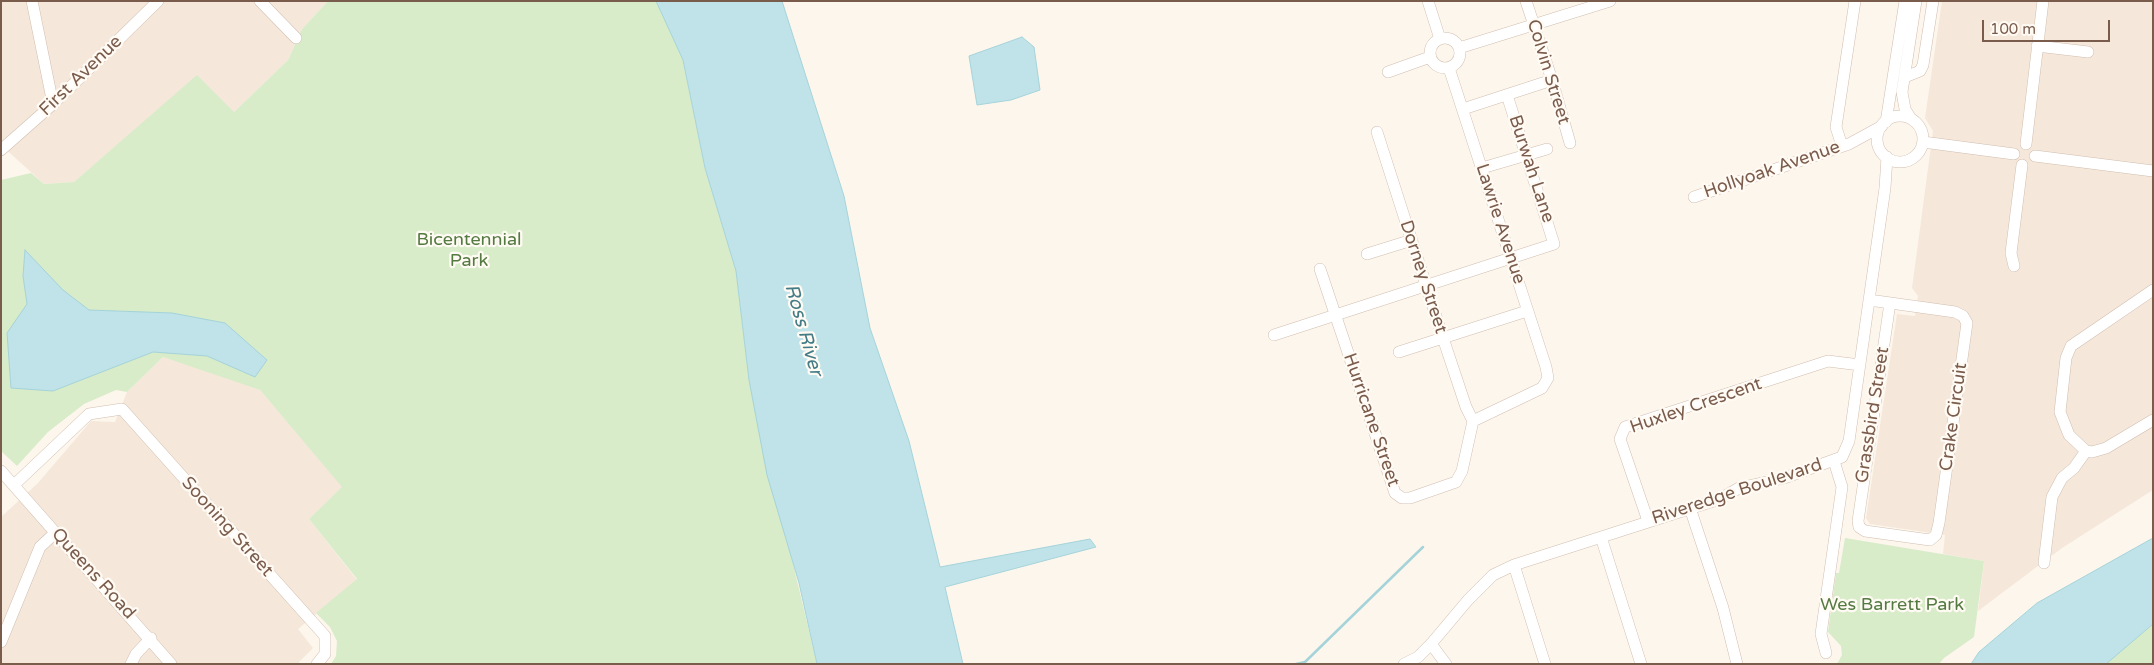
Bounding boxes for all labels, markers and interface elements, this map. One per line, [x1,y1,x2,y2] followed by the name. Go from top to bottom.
[1984,10,2112,42] scale bar
[1522,17,1574,127] street label: Colvin Street
[1990,20,2036,38] text: 100 m
[35,31,127,121] street label: First Avenue
[1503,113,1559,225] street label: Burwah Lane
[1701,137,1843,203] street label: Hollyoak Avenue
[1470,161,1530,287] street label: Lawrie Avenue
[1395,218,1451,336] street label: Dorney Street
[416,229,522,272] park label: Bicentennial Park
[779,281,827,379] water label: Ross River
[1852,345,1894,485] street label: Grassbird Street
[1338,350,1404,490] street label: Hurricane Street
[1936,361,1972,473] street label: Crake Circuit
[1627,373,1765,439] street label: Huxley Crescent
[1649,454,1825,530] street label: Riveredge Boulevard
[177,473,277,581] street label: Sooning Street
[46,524,140,624] street label: Queens Road
[1820,594,1964,616] park label: Wes Barrett Park

